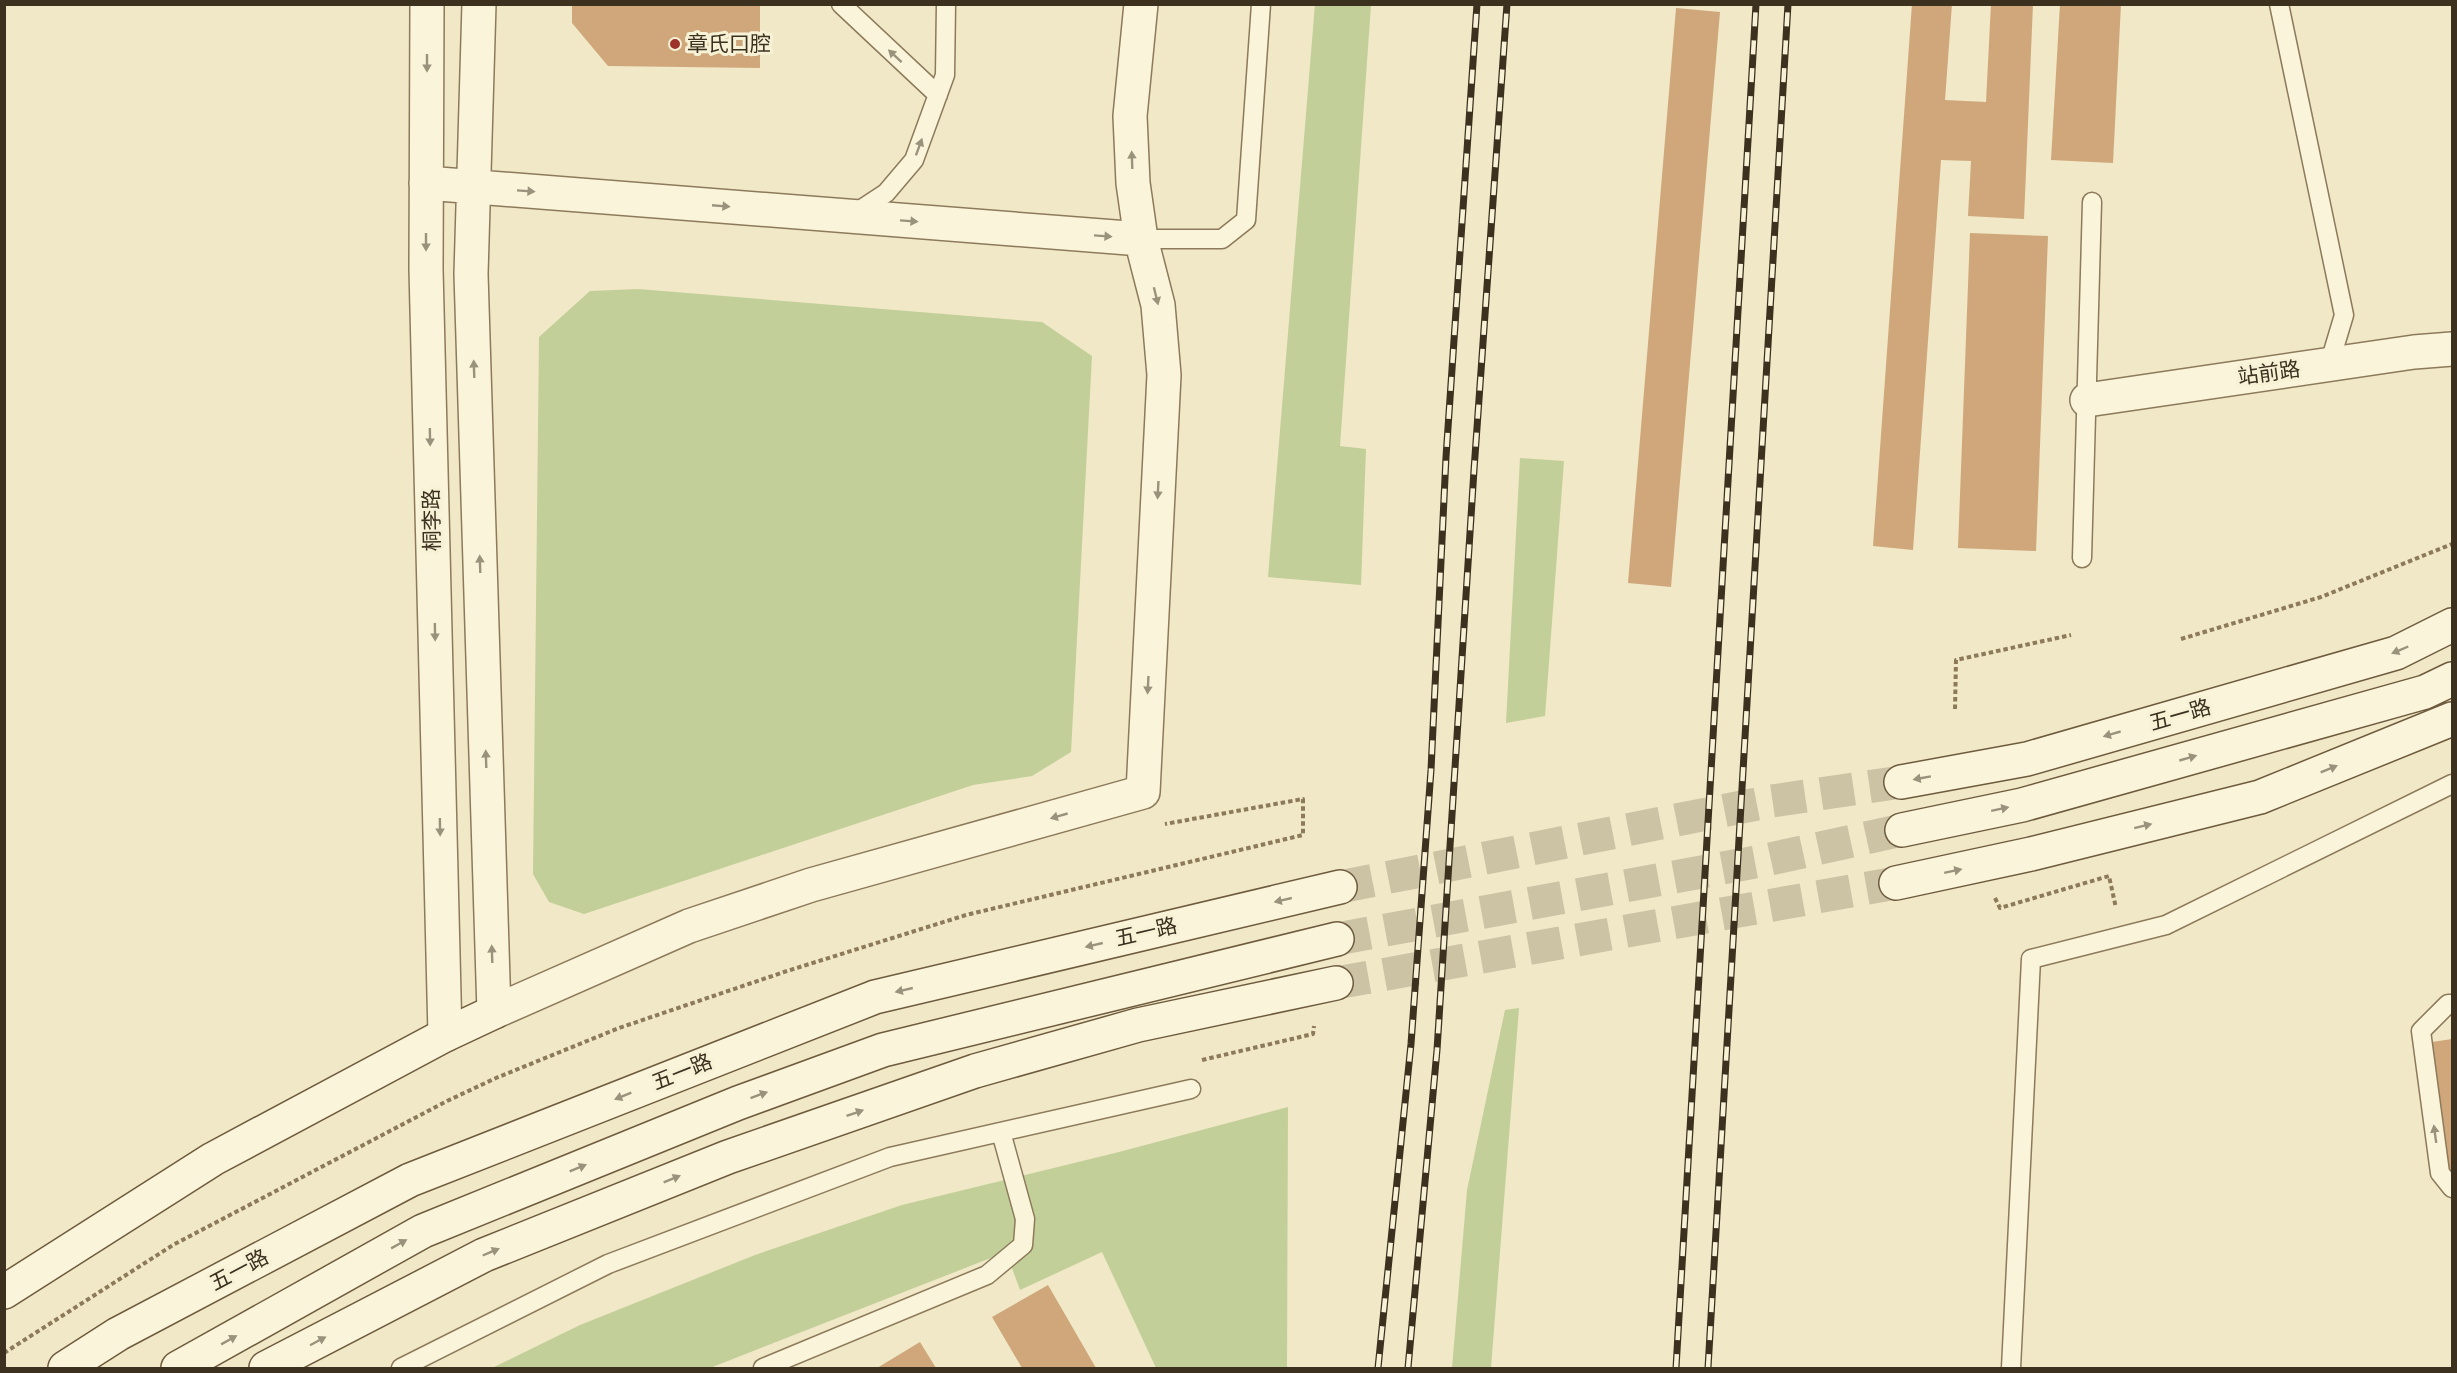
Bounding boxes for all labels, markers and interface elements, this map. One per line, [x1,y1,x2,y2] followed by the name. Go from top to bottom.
[687,28,771,56] place label: 章氏口腔
[668,37,682,51] marker: 章氏口腔
[889,49,903,63] one-way arrow
[422,53,432,72] one-way arrow
[914,137,924,155] one-way arrow
[1127,151,1136,170] one-way arrow
[517,186,536,196] one-way arrow
[711,201,730,211] one-way arrow
[899,216,918,226] one-way arrow
[1093,231,1112,241] one-way arrow
[421,232,431,251] one-way arrow
[1151,287,1161,305] one-way arrow
[2236,353,2302,389] street label: 站前路
[470,359,479,378] one-way arrow
[425,427,435,446] one-way arrow
[1154,481,1163,500] one-way arrow
[415,488,445,552] street label: 桐李路
[476,554,485,573] one-way arrow
[430,622,440,641] one-way arrow
[2390,645,2408,655] one-way arrow
[1144,675,1153,694] one-way arrow
[2145,691,2214,735] street label: 五一路
[2103,730,2121,739] one-way arrow
[481,749,491,768] one-way arrow
[2179,753,2197,763] one-way arrow
[2320,764,2338,773] one-way arrow
[1912,774,1931,783] one-way arrow
[1991,804,2009,814] one-way arrow
[1049,812,1067,821] one-way arrow
[435,817,445,836] one-way arrow
[2134,821,2152,831] one-way arrow
[1944,866,1963,875] one-way arrow
[1274,896,1293,906] one-way arrow
[1112,909,1179,951] street label: 五一路
[1084,940,1103,950] one-way arrow
[487,944,497,963] one-way arrow
[895,985,913,995] one-way arrow
[647,1045,716,1095] street label: 五一路
[750,1090,768,1100] one-way arrow
[614,1091,632,1101] one-way arrow
[846,1107,864,1117] one-way arrow
[2431,1125,2440,1144] one-way arrow
[569,1163,587,1172] one-way arrow
[663,1174,681,1183] one-way arrow
[391,1239,408,1249] one-way arrow
[204,1241,272,1295] street label: 五一路
[482,1247,500,1256] one-way arrow
[221,1335,238,1345] one-way arrow
[309,1337,327,1347] one-way arrow

